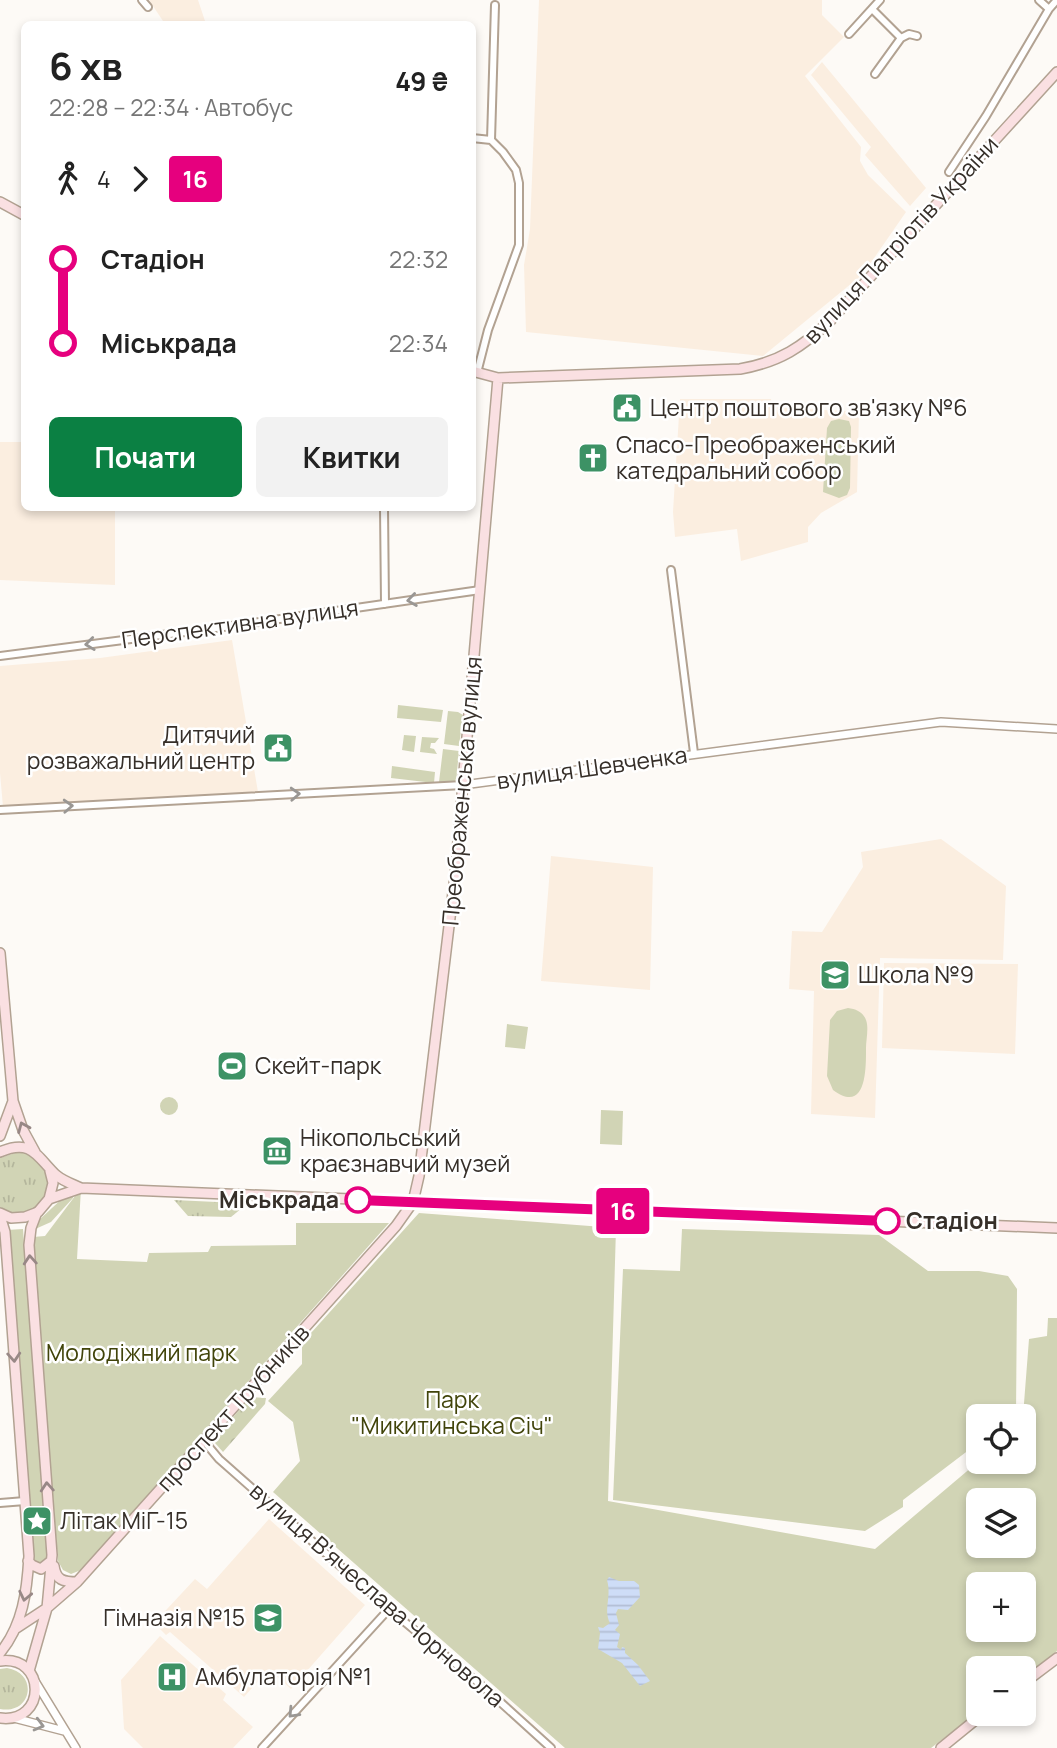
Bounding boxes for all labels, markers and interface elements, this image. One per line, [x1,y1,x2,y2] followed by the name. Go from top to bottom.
[49,39,123,91] text: 6 хв
[395,63,448,99] text: 49 ₴
[49,91,293,123] text: 22:28 – 22:34 · Автобус
[796,129,1005,350] street label: вулиця Патріотів України
[49,160,87,198] icon: walk
[121,160,159,198] icon: forward
[183,162,208,195] text: 16
[97,163,111,195] text: 4
[101,241,205,277] text: Стадіон
[389,243,448,275] text: 22:32
[101,325,237,361] text: Міськрада
[389,327,448,359] text: 22:34
[610,391,644,425] public building icon: Центр поштового зв'язку №6
[650,391,968,423] place label: Центр поштового зв'язку №6
[49,417,242,497] button: Почати
[256,417,448,497] button: Квитки
[616,428,896,486] place label: Спасо-Преображенський катедральний собор
[576,441,610,475] church icon: Спасо-Преображенський катедральний собор
[119,591,360,655] street label: Перспективна вулиця
[406,592,418,607] one-way arrow
[84,637,96,652] one-way arrow
[433,655,489,927] street label: Преображенська вулиця
[27,718,255,776] place label: Дитячий розважальний центр
[261,731,295,765] public building icon: Дитячий розважальний центр
[494,738,689,796] street label: вулиця Шевченка
[290,787,301,802] one-way arrow
[63,799,74,814] one-way arrow
[818,958,852,992] school or university icon: Школа №9
[858,958,974,990] place label: Школа №9
[215,1049,249,1083] sports icon: Скейт-парк
[255,1049,382,1081] place label: Скейт-парк
[300,1121,510,1179] place label: Нiкопольський краєзнавчий музей
[17,1122,31,1134] one-way arrow
[260,1134,294,1168] museum icon: Нiкопольський краєзнавчий музей
[219,1183,339,1215] place label: Міськрада
[345,1187,371,1213] marker: Міськрада
[592,1188,654,1234] line badge: 16
[610,1194,636,1227] text: 16
[906,1204,998,1236] place label: Стадіон
[874,1208,900,1234] marker: Стадіон
[23,1255,38,1266] one-way arrow
[149,1317,316,1498] street label: проспект Трубників
[46,1336,237,1368] park label: Молодіжний парк
[6,1352,21,1363] one-way arrow
[351,1383,553,1441] park label: Парк "Микитинська Січ"
[966,1404,1036,1726] map controls
[966,1404,1036,1474] button: locate
[243,1475,512,1714] street label: вулиця В'ячеслава Чорновола
[40,1482,55,1493] one-way arrow
[966,1488,1036,1558] button: layers
[20,1504,54,1538] place icon: Літак МіГ-15
[60,1504,188,1536] place label: Літак МіГ-15
[966,1572,1036,1642] button: +
[18,1589,33,1601] one-way arrow
[103,1601,245,1633] place label: Гімназія №15
[251,1601,285,1635] school or university icon: Гімназія №15
[966,1656,1036,1726] button: −
[155,1660,189,1694] hospital icon: Амбулаторія №1
[195,1660,372,1692] place label: Амбулаторія №1
[289,1705,302,1718] one-way arrow
[33,1717,45,1731] one-way arrow

